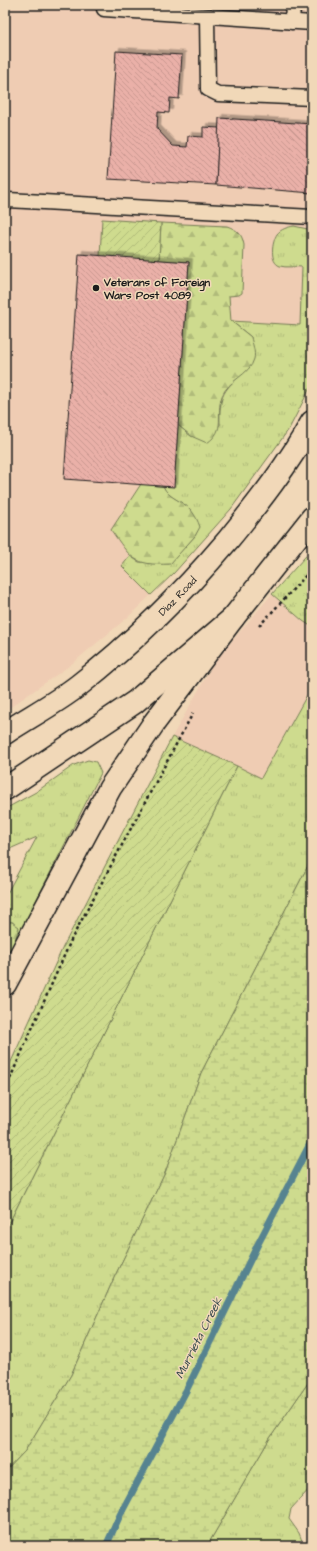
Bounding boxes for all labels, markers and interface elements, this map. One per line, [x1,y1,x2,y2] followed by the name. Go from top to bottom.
[103,275,211,303] place label: Veterans of Foreign Wars Post 4089
[91,283,101,293] marker: Veterans of Foreign Wars Post 4089
[155,573,200,619] street label: Diaz Road
[171,1294,227,1381] water label: Murrieta Creek

